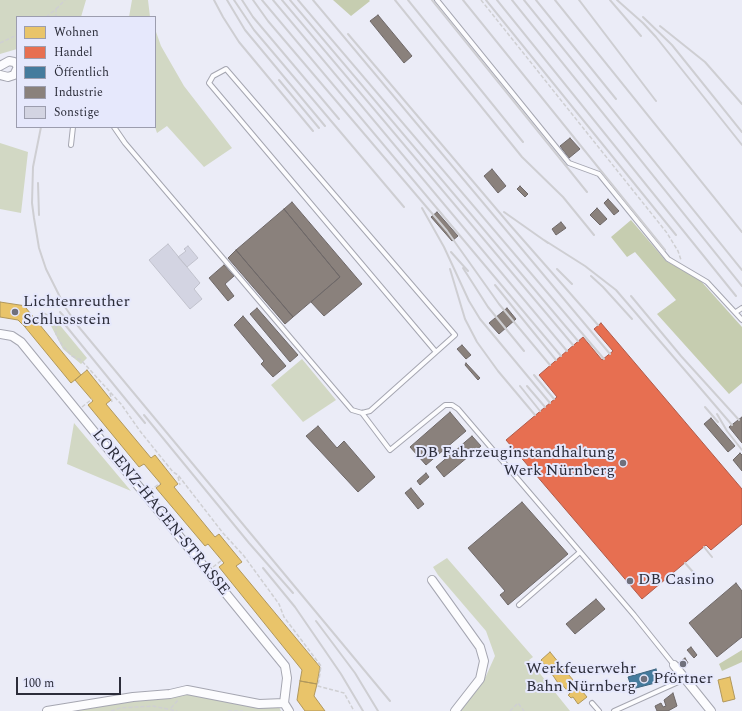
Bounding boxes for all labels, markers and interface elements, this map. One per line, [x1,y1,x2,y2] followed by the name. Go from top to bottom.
[16,16,156,128] legend
[54,23,99,42] text: Wohnen
[54,43,93,62] text: Handel
[54,63,109,82] text: Öffentlich
[54,83,103,102] text: Industrie
[54,103,99,122] text: Sonstige
[23,293,130,331] place label: Lichtenreuther Schlussstein
[10,307,20,317] marker: Lichtenreuther Schlussstein
[87,426,233,600] street label: LORENZ-HAGEN-STRASSE
[415,444,615,482] place label: DB Fahrzeuginstandhaltung Werk Nürnberg
[618,458,628,468] marker: DB Fahrzeuginstandhaltung Werk Nürnberg
[638,571,714,591] place label: DB Casino
[625,576,635,586] marker: DB Casino
[678,659,688,669] marker: Pförtner
[526,660,636,698] place label: Werkfeuerwehr Bahn Nürnberg
[18,669,123,695] scale bar
[653,670,713,690] place label: Pförtner
[23,674,54,693] text: 100 m
[639,674,649,684] marker: Werkfeuerwehr Bahn Nürnberg

